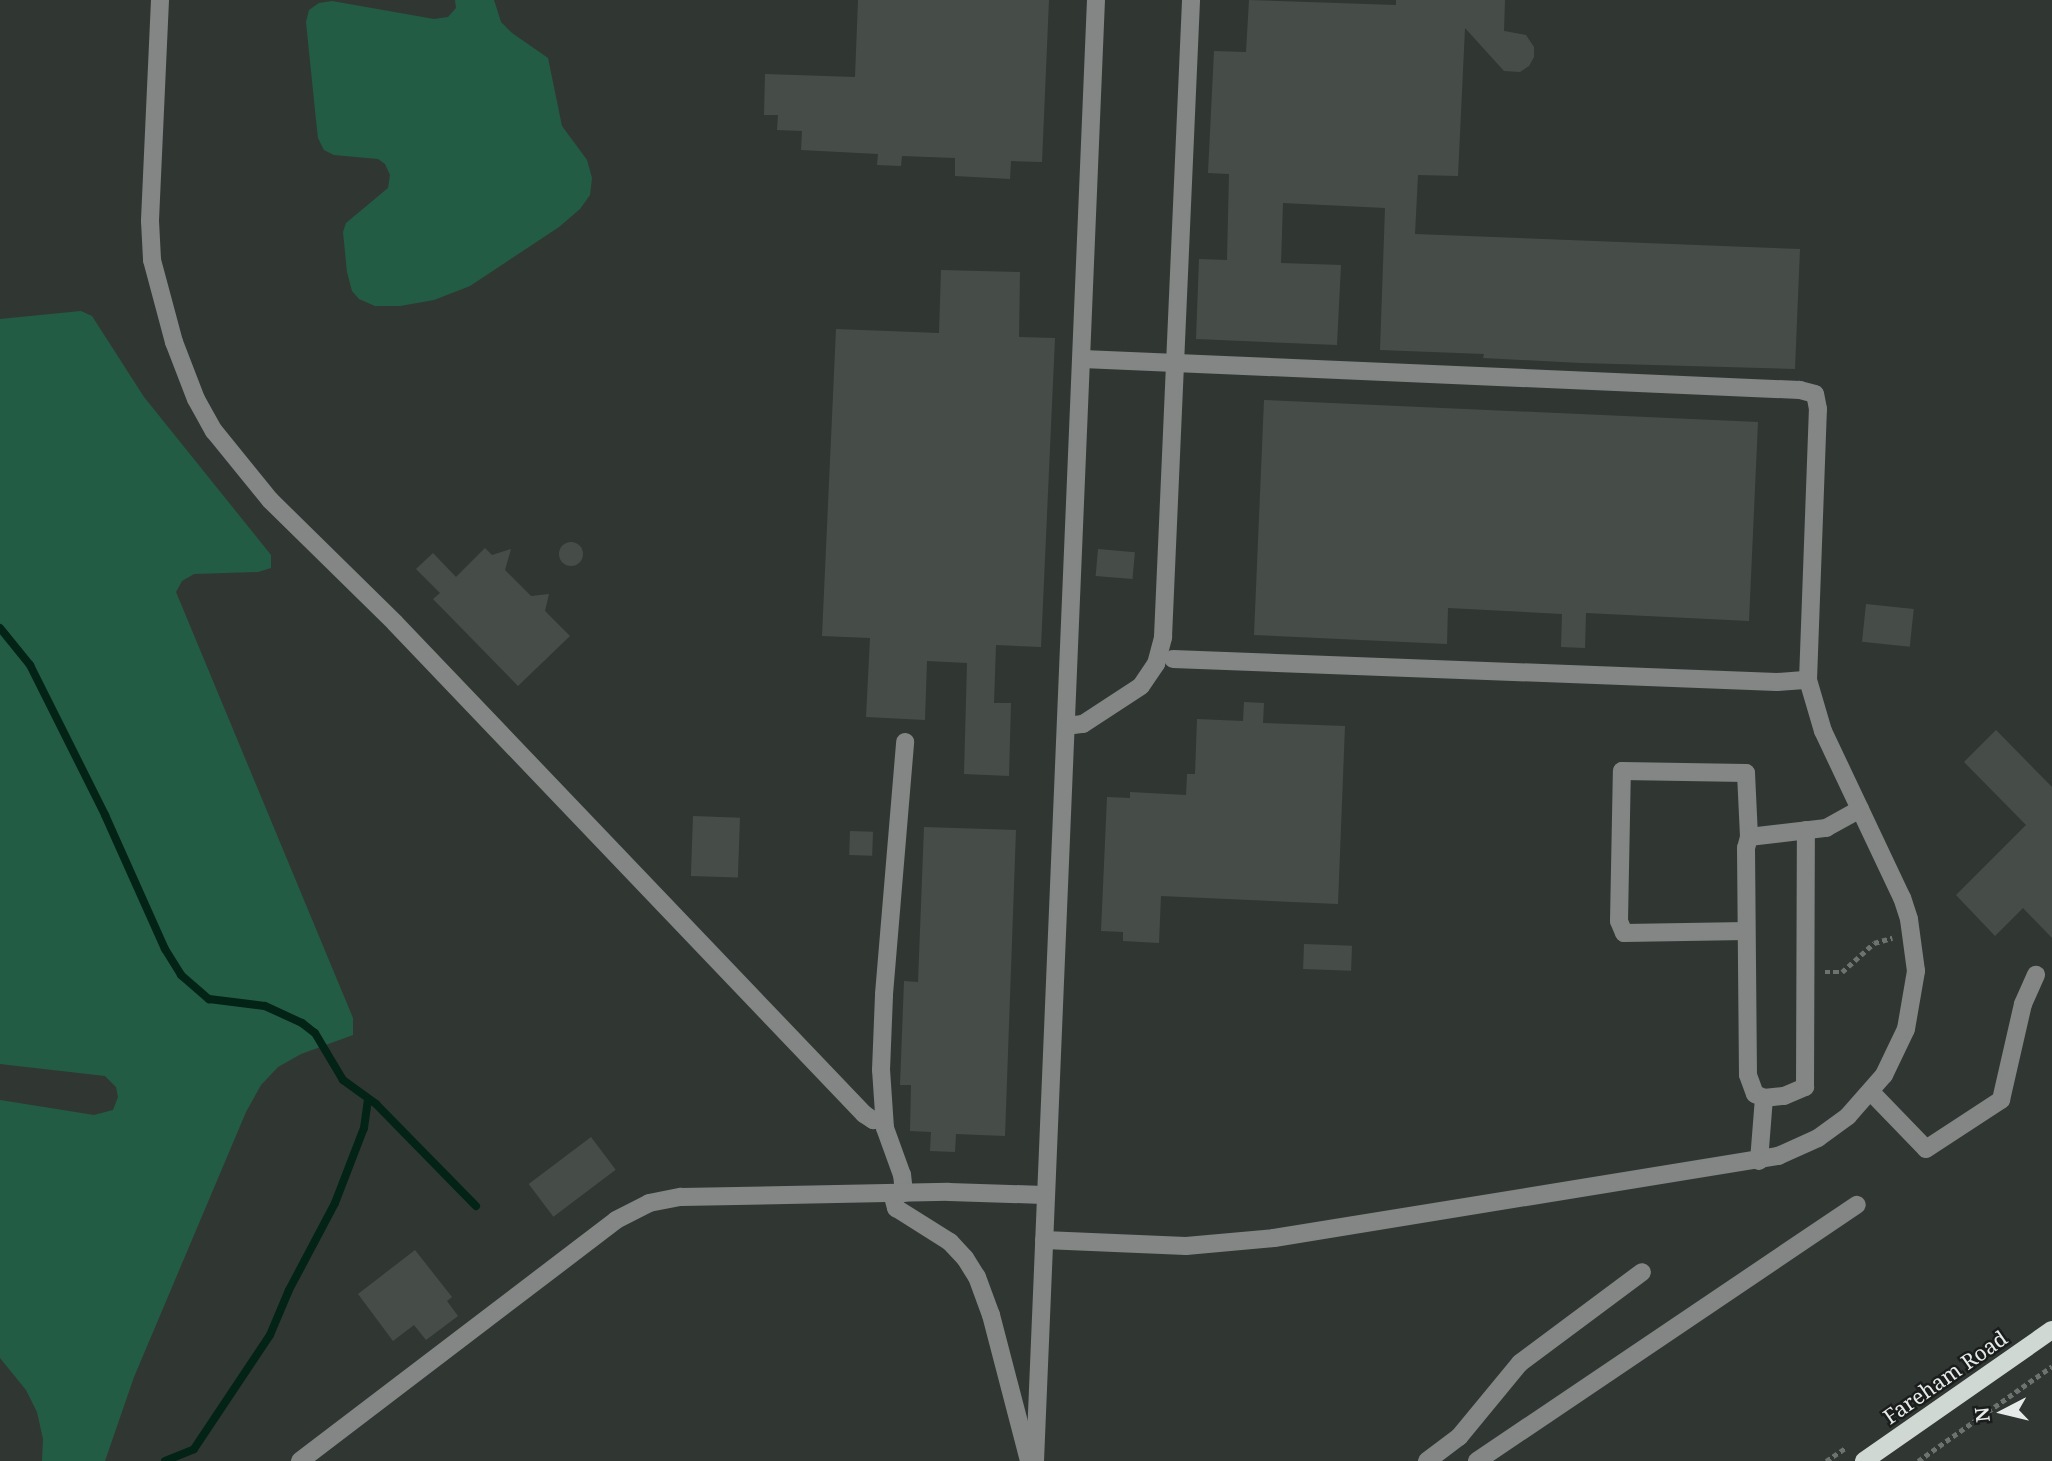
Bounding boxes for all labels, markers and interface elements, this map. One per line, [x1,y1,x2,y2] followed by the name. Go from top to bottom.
[1878,1325,2012,1429] street label: Fareham Road
[1968,1377,2038,1447] north arrow
[1968,1406,1996,1424] text: N

